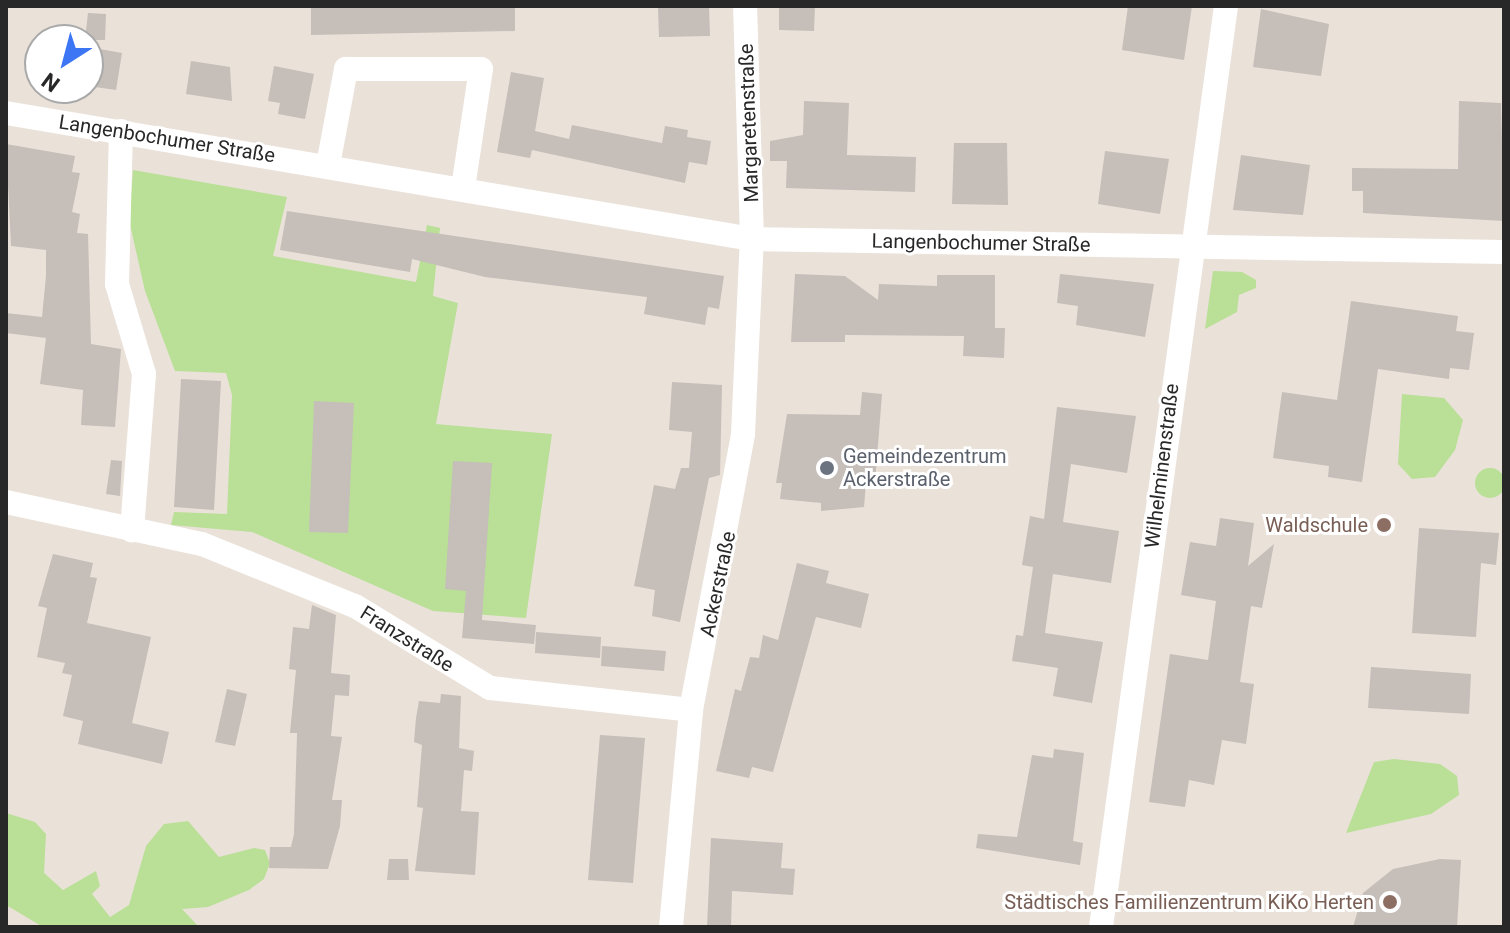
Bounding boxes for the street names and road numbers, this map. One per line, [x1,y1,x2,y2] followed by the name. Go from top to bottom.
[734,43,764,203] street label: Margaretenstraße
[57,110,277,168] street label: Langenbochumer Straße
[871,229,1091,257] street label: Langenbochumer Straße
[1140,382,1184,550] street label: Wilhelminenstraße
[695,529,741,639] street label: Ackerstraße
[356,601,458,677] street label: Franzstraße

